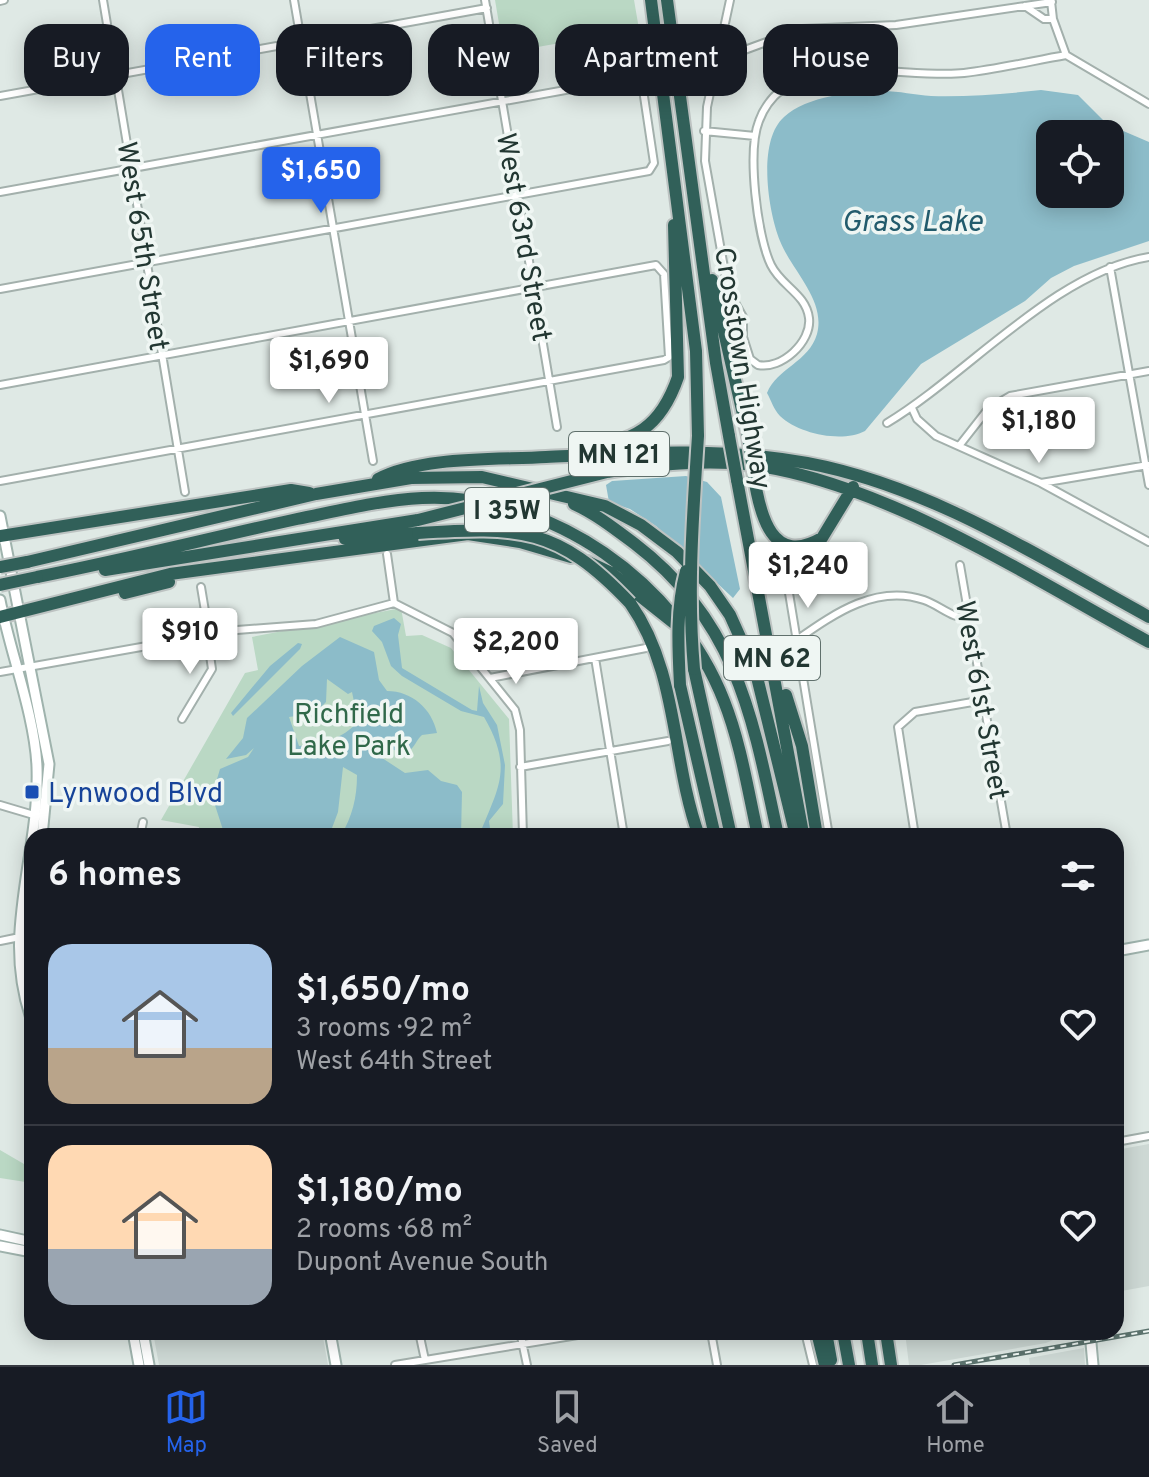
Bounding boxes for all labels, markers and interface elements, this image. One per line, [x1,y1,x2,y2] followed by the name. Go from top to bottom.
[24,24,129,96] chip: Buy
[145,24,260,96] chip: Rent
[276,24,412,96] chip: Filters
[428,24,539,96] chip: New
[555,24,747,96] chip: Apartment
[763,24,898,96] chip: House
[1036,120,1124,208] map controls
[1036,120,1124,208] button: locate
[486,131,558,345] street label: West 63rd Street
[107,139,175,354] street label: West 65th Street
[256,147,386,215] pin: $1,650
[280,156,362,189] text: $1,650
[841,205,983,242] water label: Grass Lake
[704,245,778,492] street label: Crosstown Highway
[264,337,394,405] pin: $1,690
[288,346,370,379] text: $1,690
[974,397,1104,465] pin: $1,180
[1001,406,1077,439] text: $1,180
[569,432,669,476] road number: MN 121
[465,488,549,532] road number: I 35W
[743,542,873,610] pin: $1,240
[767,551,849,584] text: $1,240
[945,598,1015,803] street label: West 61st Street
[143,608,237,676] pin: $910
[160,617,220,650] text: $910
[451,618,581,686] pin: $2,200
[472,627,560,660] text: $2,200
[724,636,820,680] road number: MN 62
[287,698,411,766] park label: Richfield Lake Park
[48,777,223,813] place label: Lynwood Blvd
[23,783,41,801] marker: Lynwood Blvd
[1056,854,1100,898] icon: filters
[48,855,182,898] text: 6 homes
[296,970,470,1013] text: $1,650/mo
[112,976,208,1072] icon: home
[1056,1002,1100,1046] icon: heart
[296,1013,472,1046] text: 3 rooms · 92 m²
[296,1046,492,1079] text: West 64th Street
[296,1171,463,1214] text: $1,180/mo
[112,1177,208,1273] icon: home
[1056,1203,1100,1247] icon: heart
[296,1214,472,1247] text: 2 rooms · 68 m²
[296,1247,548,1280] text: Dupont Avenue South
[164,1385,208,1460] tab: Map
[537,1385,598,1460] tab: Saved
[926,1385,985,1460] tab: Home

